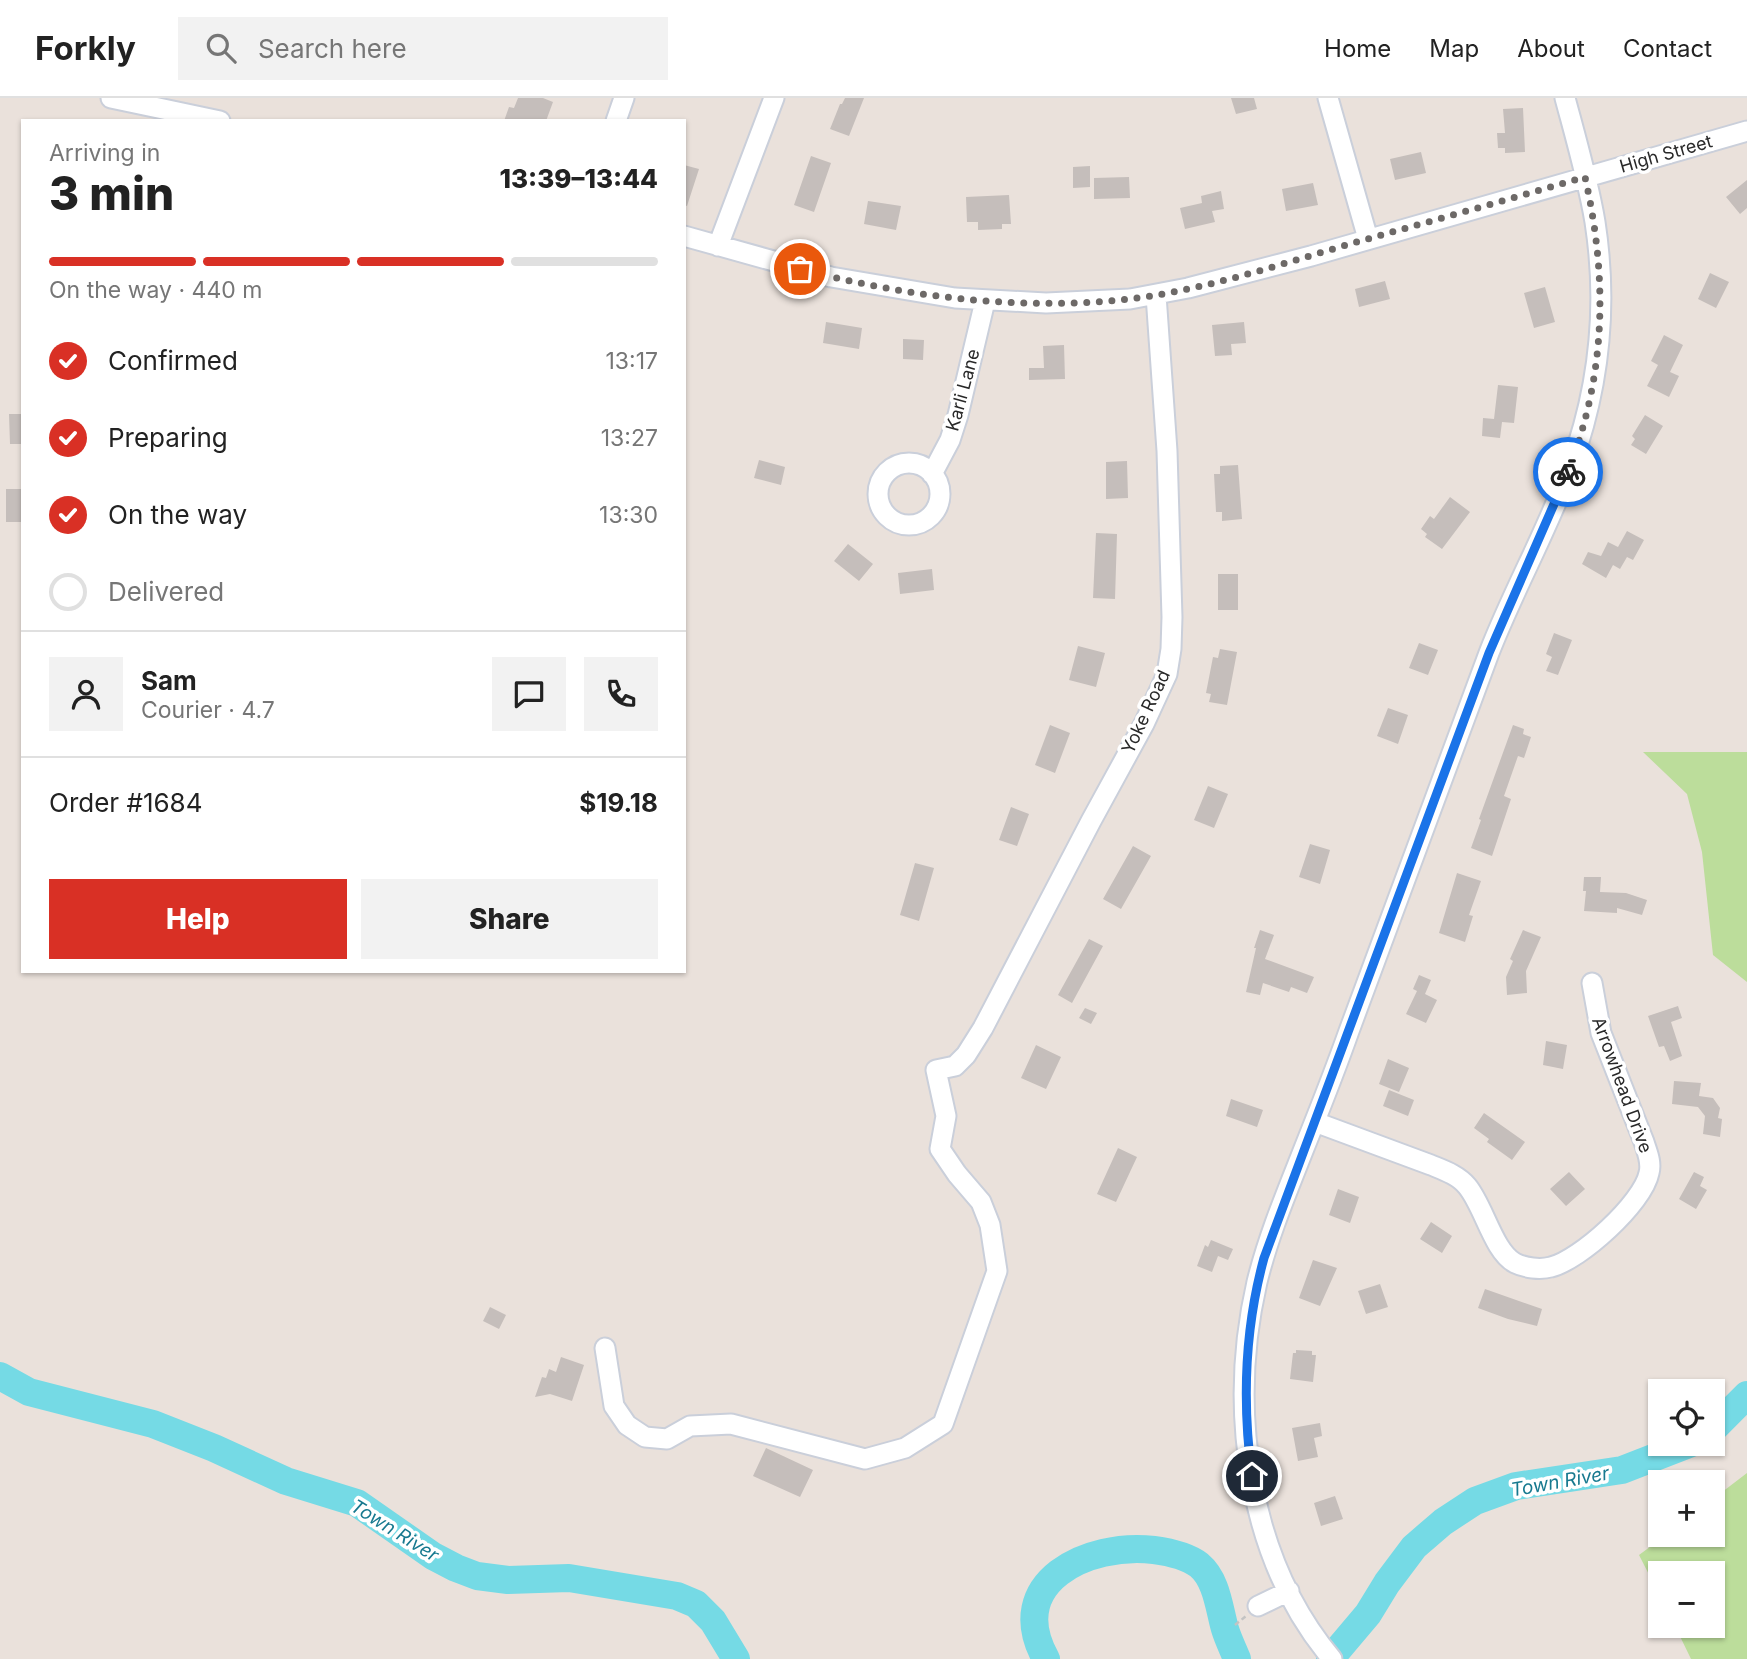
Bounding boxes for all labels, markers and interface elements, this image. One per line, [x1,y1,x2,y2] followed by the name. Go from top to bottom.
[178,17,668,80] search box
[35,28,136,68] text: Forkly
[202,29,240,67] icon: search
[258,33,407,64] text: Search here
[1324,34,1391,63] text: Home
[1429,34,1479,63] text: Map
[1517,34,1585,63] text: About
[1623,34,1712,63] text: Contact
[1617,130,1715,177] street label: High Street
[49,139,160,167] text: Arriving in
[499,163,658,194] text: 13:39–13:44
[49,165,174,221] text: 3 min
[770,239,830,299] pin
[781,250,819,288] icon: bag
[49,276,262,304] text: On the way · 440 m
[49,342,87,380] icon: check
[108,345,238,376] text: Confirmed
[941,346,984,433] street label: Karli Lane
[605,347,658,375] text: 13:17
[49,419,87,457] icon: check
[108,422,228,453] text: Preparing
[601,424,658,452] text: 13:27
[1533,437,1603,507] courier
[1549,453,1587,491] icon: bike
[49,496,87,534] icon: check
[108,499,247,530] text: On the way
[599,501,658,529] text: 13:30
[108,576,224,607] text: Delivered
[49,657,123,731] button: person
[492,657,566,731] button: chat
[584,657,658,731] button: phone
[141,665,197,696] text: Sam
[1117,667,1174,757] street label: Yoke Road
[141,696,275,724] text: Courier · 4.7
[49,787,202,818] text: Order #1684
[579,787,658,818] text: $19.18
[49,879,347,959] button: Help
[361,879,658,959] button: Share
[1588,1014,1657,1156] street label: Arrowhead Drive
[1648,1379,1725,1638] map controls
[1648,1379,1725,1456] button: locate
[1222,1446,1282,1506] pin
[1233,1457,1271,1495] icon: home
[1509,1461,1612,1501] water label: Town River
[1648,1470,1725,1547] button: +
[347,1494,444,1567] water label: Town River
[1648,1561,1725,1638] button: −

